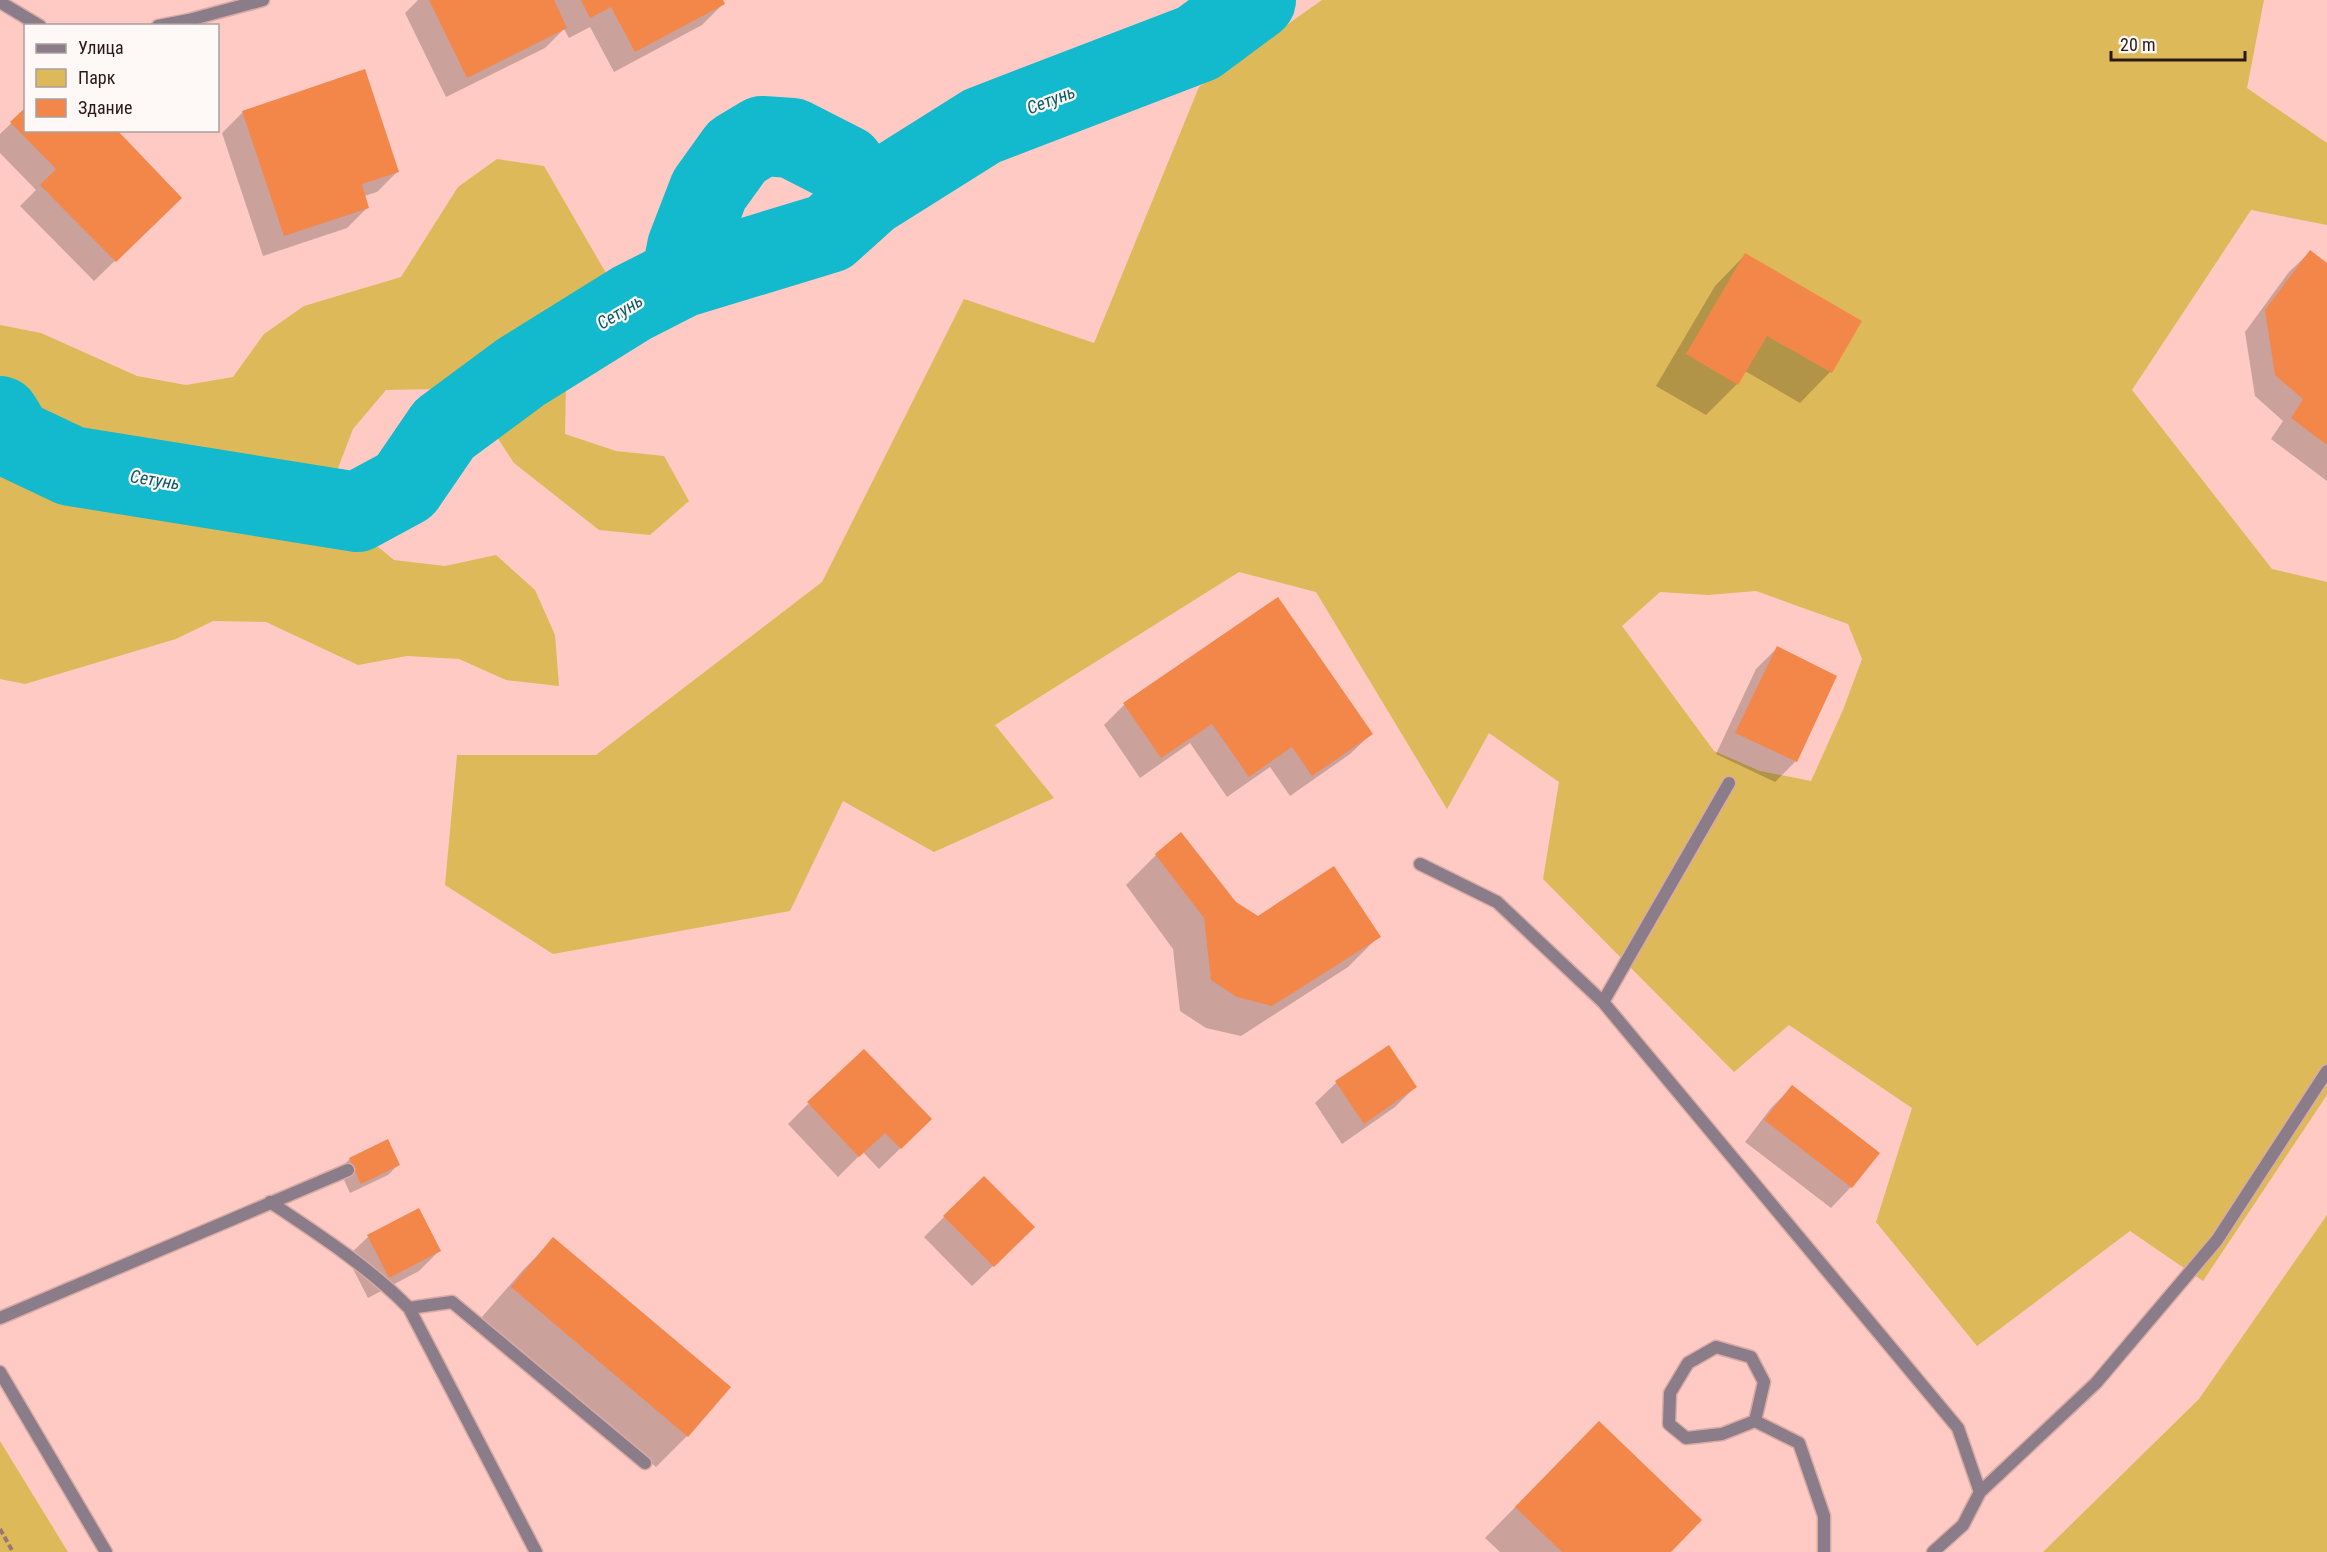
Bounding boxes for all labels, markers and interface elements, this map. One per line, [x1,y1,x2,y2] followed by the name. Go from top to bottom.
[24,24,219,132] legend
[2111,24,2244,62] scale bar
[2120,34,2155,55] text: 20 m
[78,37,124,58] text: Улица
[78,67,116,88] text: Парк
[1024,81,1078,118] water label: Сетунь
[78,97,132,118] text: Здание
[593,290,647,333] water label: Сетунь
[129,465,181,494] water label: Сетунь

